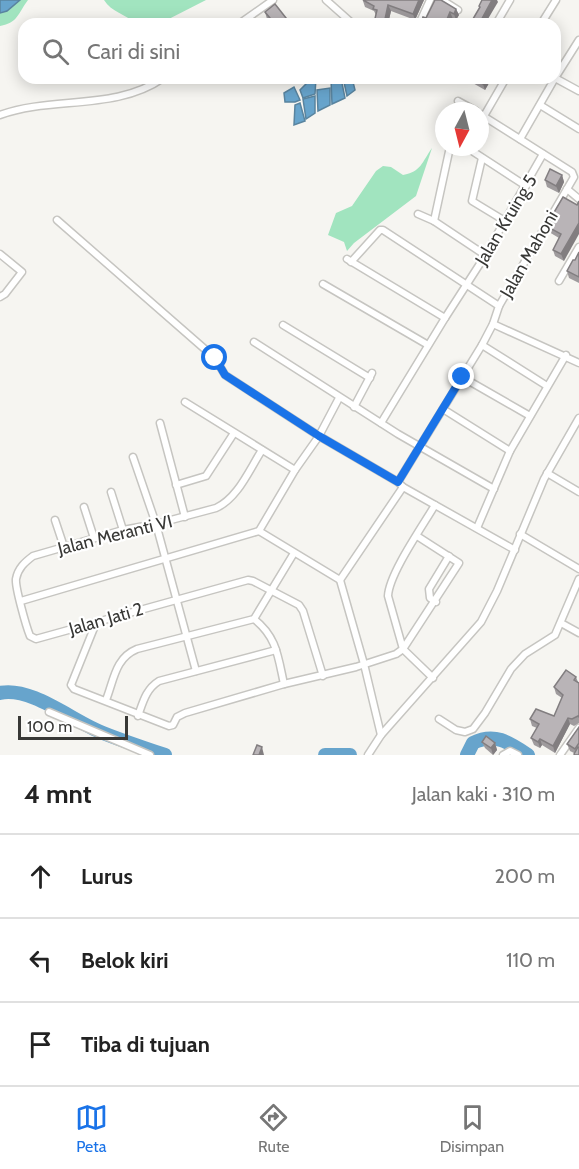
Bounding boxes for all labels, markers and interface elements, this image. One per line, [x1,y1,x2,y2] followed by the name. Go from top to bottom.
[18,18,561,84] search box
[39,35,72,68] icon: search
[87,38,180,65] text: Cari di sini
[435,102,489,156] north arrow
[470,171,542,270] street label: Jalan Kruing 5
[495,207,563,302] street label: Jalan Mahoni
[201,344,227,370] route start
[448,363,474,389] route end
[54,510,175,560] street label: Jalan Meranti VI
[65,598,146,640] street label: Jalan Jati 2
[18,713,128,740] scale bar
[27,717,72,736] text: 100 m
[24,778,92,810] text: 4 mnt
[412,782,555,806] text: Jalan kaki · 310 m
[24,860,57,893] icon: ahead
[81,863,133,890] text: Lurus
[495,864,555,888] text: 200 m
[24,944,57,977] icon: left
[81,947,168,974] text: Belok kiri
[506,948,555,972] text: 110 m
[24,1028,57,1061] icon: arrive
[81,1031,210,1058] text: Tiba di tujuan
[75,1101,108,1156] tab: Peta
[257,1101,290,1156] tab: Rute
[440,1101,504,1156] tab: Disimpan

